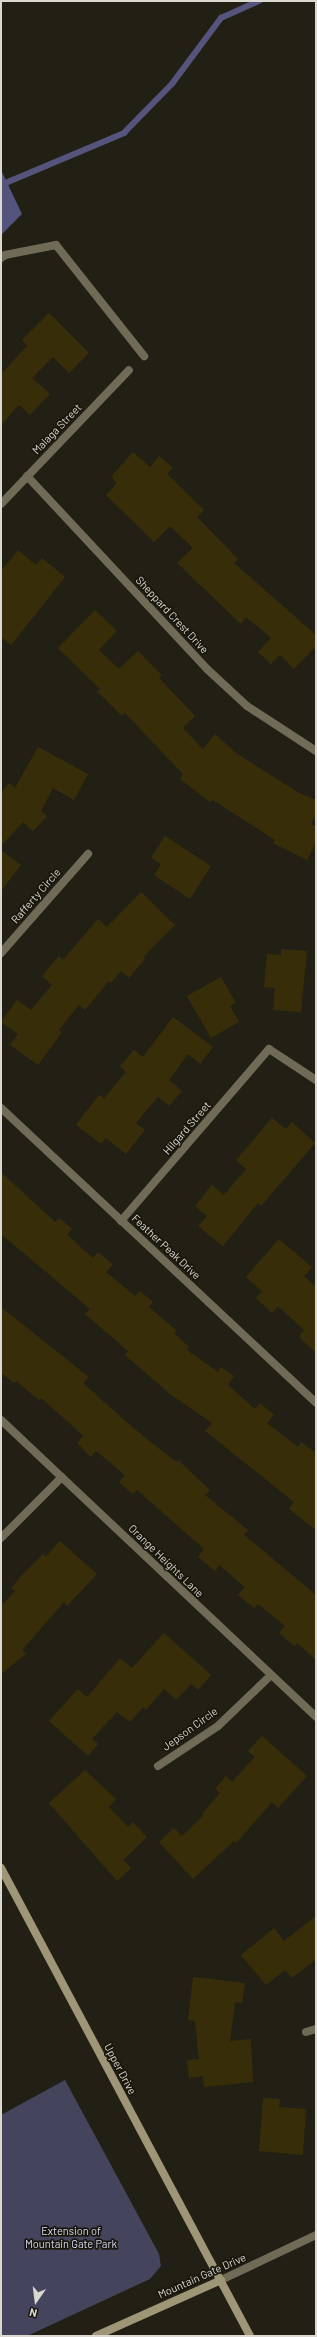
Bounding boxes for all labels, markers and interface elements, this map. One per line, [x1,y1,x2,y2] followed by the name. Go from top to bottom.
[30,401,84,457] street label: Malaga Street
[133,574,211,656] street label: Sheppard Crest Drive
[9,866,63,926] street label: Rafferty Circle
[160,1099,214,1157] street label: Hilgard Street
[129,1212,203,1282] street label: Feather Peak Drive
[126,1522,206,1600] street label: Orange Heights Lane
[160,1704,220,1754] street label: Jepson Circle
[101,2041,139,2097] street label: Upper Drive
[25,2225,117,2251] park label: Extension of Mountain Gate Park
[156,2251,248,2301] street label: Mountain Gate Drive
[16,2281,56,2321] north arrow
[28,2306,38,2320] text: N

